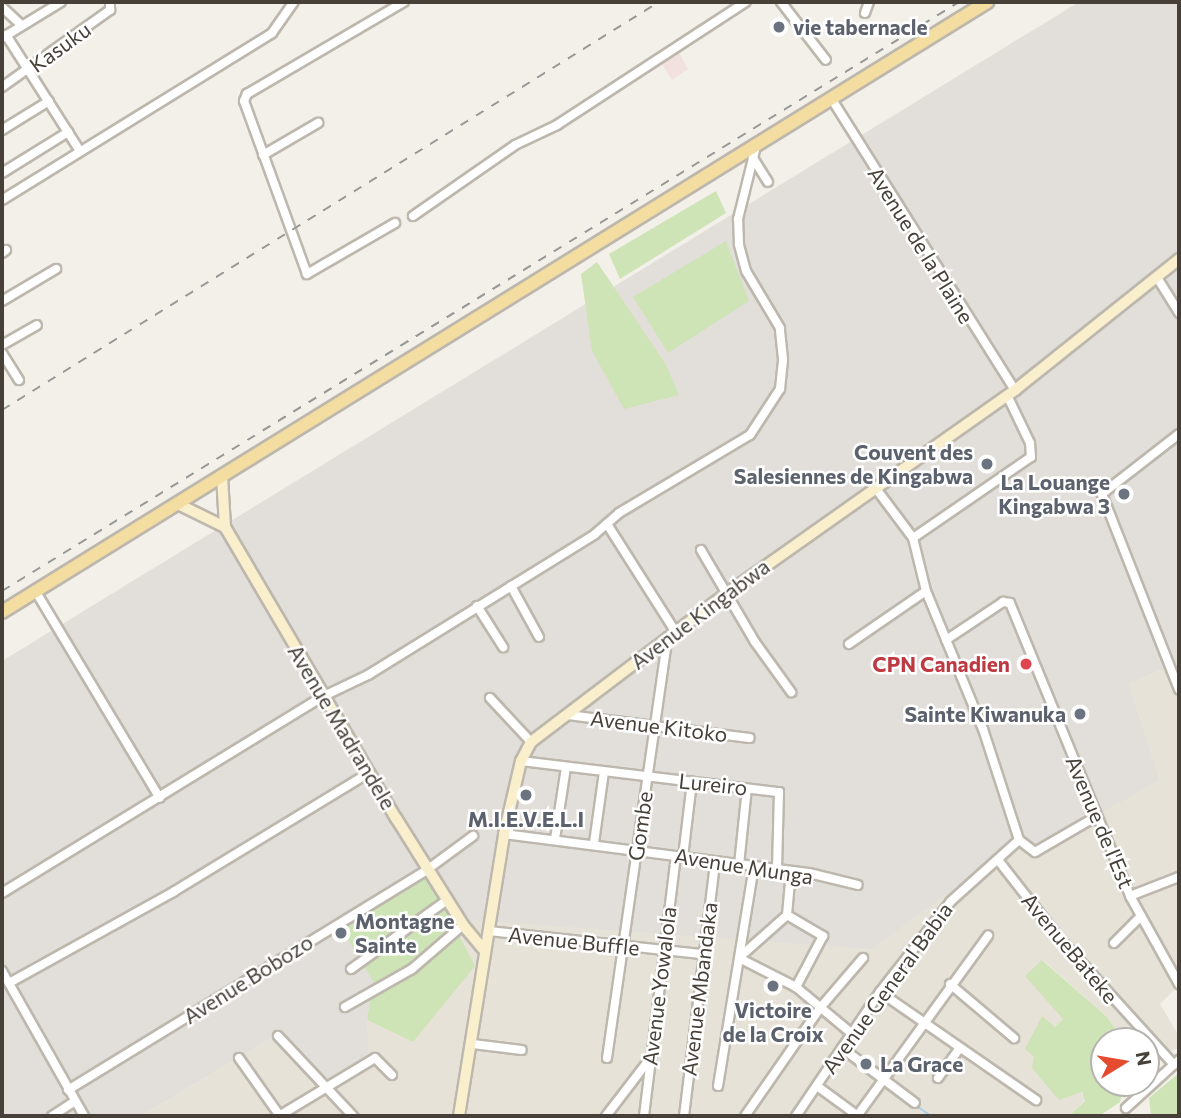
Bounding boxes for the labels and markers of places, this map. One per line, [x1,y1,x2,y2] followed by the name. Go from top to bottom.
[793,14,928,40] place label: vie tabernacle
[771,19,787,35] marker: vie tabernacle
[734,439,973,489] place label: Couvent des Salesiennes de Kingabwa
[979,456,995,472] marker: Couvent des Salesiennes de Kingabwa
[998,469,1110,519] place label: La Louange Kingabwa 3
[1116,486,1132,502] marker: La Louange Kingabwa 3
[872,651,1010,677] place label: CPN Canadien
[1016,654,1036,674] marker: CPN Canadien
[904,701,1066,727] place label: Sainte Kiwanuka
[1072,706,1088,722] marker: Sainte Kiwanuka
[518,787,534,803] marker: M.I.E.V.E.L.I
[468,806,584,832] place label: M.I.E.V.E.L.I
[355,908,454,958] place label: Montagne Sainte
[333,925,349,941] marker: Montagne Sainte
[765,978,781,994] marker: Victoire de la Croix
[722,997,824,1047] place label: Victoire de la Croix
[880,1051,963,1077] place label: La Grace
[858,1056,874,1072] marker: La Grace

